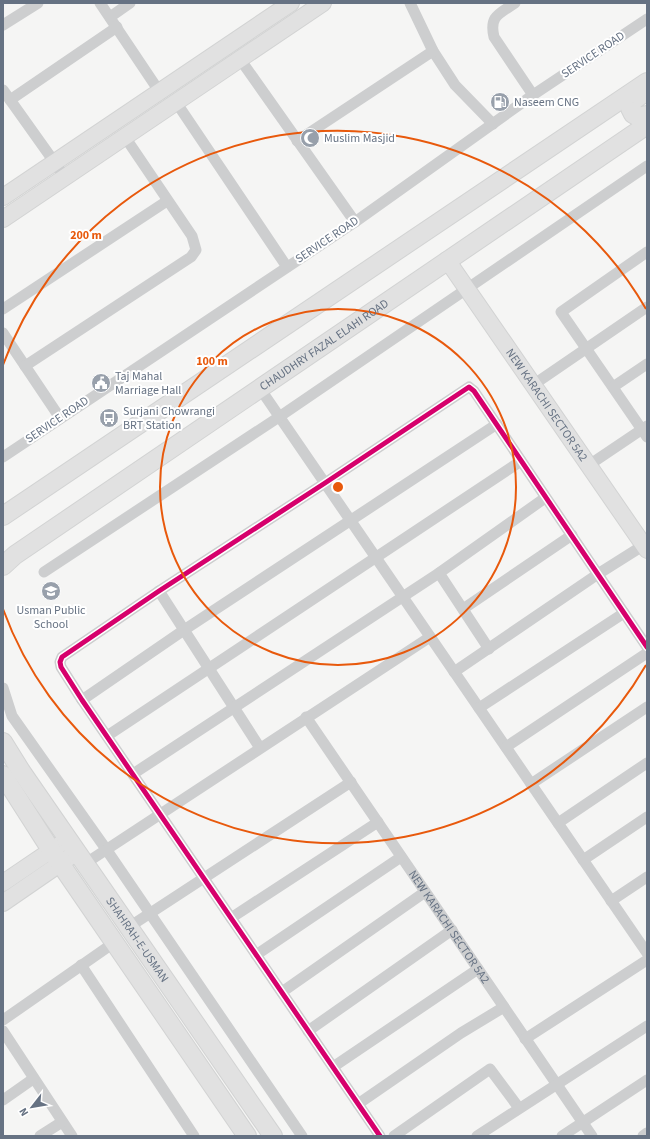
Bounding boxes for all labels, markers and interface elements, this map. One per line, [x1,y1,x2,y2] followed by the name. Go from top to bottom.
[558,28,628,82] street label: SERVICE ROAD
[489,91,511,113] fuel station icon: Naseem CNG
[514,94,579,111] place label: Naseem CNG
[299,127,321,149] mosque icon: Muslim Masjid
[324,130,395,147] place label: Muslim Masjid
[292,213,362,267] street label: SERVICE ROAD
[70,227,102,244] text: 200 m
[256,295,392,395] street label: CHAUDHRY FAZAL ELAHI ROAD
[502,345,592,465] street label: NEW KARACHI SECTOR 5A2
[196,353,228,370] text: 100 m
[115,368,181,399] place label: Taj Mahal Marriage Hall
[90,372,112,394] public building icon: Taj Mahal Marriage Hall
[22,393,92,447] street label: SERVICE ROAD
[123,403,215,434] place label: Surjani Chowrangi BRT Station
[98,407,120,429] bus stop icon: Surjani Chowrangi BRT Station
[331,480,345,494] centre of rings
[40,580,62,602] school or university icon: Usman Public School
[16,602,86,633] place label: Usman Public School
[404,867,494,987] street label: NEW KARACHI SECTOR 5A2
[102,893,173,986] street label: SHAHRAH-E-USMAN
[12,1087,52,1127] north arrow
[16,1105,32,1119] text: N

